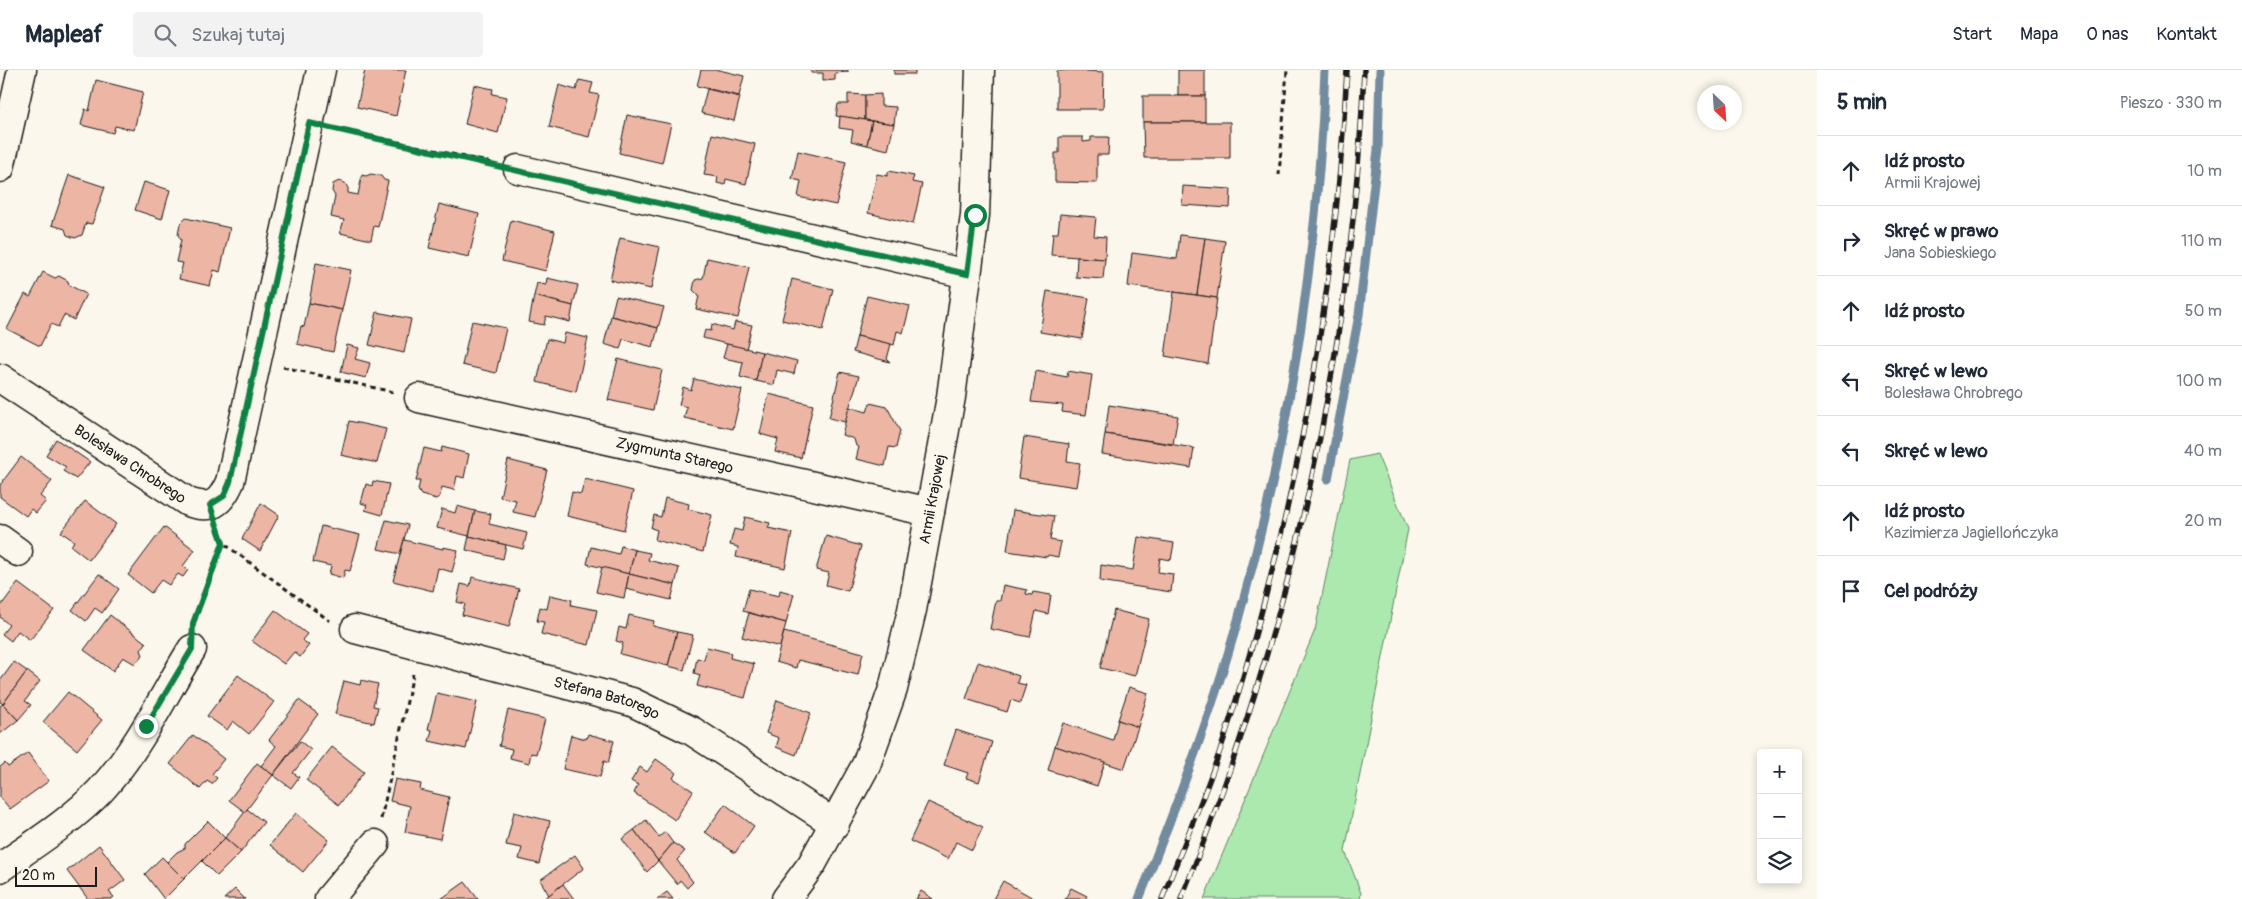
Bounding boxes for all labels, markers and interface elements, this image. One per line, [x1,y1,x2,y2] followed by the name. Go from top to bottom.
[133,12,483,57] search box
[25,20,103,49] text: Mapleaf
[151,21,179,49] icon: search
[191,23,285,47] text: Szukaj tutaj
[1952,23,1992,46] text: Start
[2020,23,2058,46] text: Mapa
[2086,23,2128,46] text: O nas
[2156,23,2217,46] text: Kontakt
[1697,85,1742,130] north arrow
[1837,89,1887,116] text: 5 min
[2120,93,2222,113] text: Pieszo · 330 m
[1884,149,1965,173] text: Idź prosto
[1837,157,1865,185] icon: ahead
[2187,161,2222,181] text: 10 m
[1884,173,1981,193] text: Armii Krajowej
[964,204,987,227] route start
[1884,219,1998,243] text: Skręć w prawo
[1837,227,1865,255] icon: right
[2181,231,2222,251] text: 110 m
[1884,243,1996,263] text: Jana Sobieskiego
[1837,297,1865,325] icon: ahead
[1884,299,1965,323] text: Idź prosto
[2185,301,2222,321] text: 50 m
[1884,359,1988,383] text: Skręć w lewo
[1837,367,1865,395] icon: left
[2176,371,2222,391] text: 100 m
[1884,383,2023,403] text: Bolesława Chrobrego
[70,421,190,508] street label: Bolesława Chrobrego
[614,433,735,478] street label: Zygmunta Starego
[1837,437,1865,465] icon: left
[1884,439,1988,463] text: Skręć w lewo
[2184,441,2222,461] text: 40 m
[915,453,950,546] street label: Armii Krajowej
[1884,499,1965,523] text: Idź prosto
[1837,507,1865,535] icon: ahead
[2184,511,2222,531] text: 20 m
[1884,523,2059,543] text: Kazimierza Jagiellończyka
[1837,577,1865,605] icon: arrive
[1884,579,1977,603] text: Cel podróży
[552,673,663,724] street label: Stefana Batorego
[135,715,158,738] route end
[1757,749,1802,884] map controls
[1757,749,1802,794] button: +
[1757,794,1802,839] button: −
[1757,839,1802,884] button: layers
[15,864,98,887] scale bar
[22,867,55,884] text: 20 m

